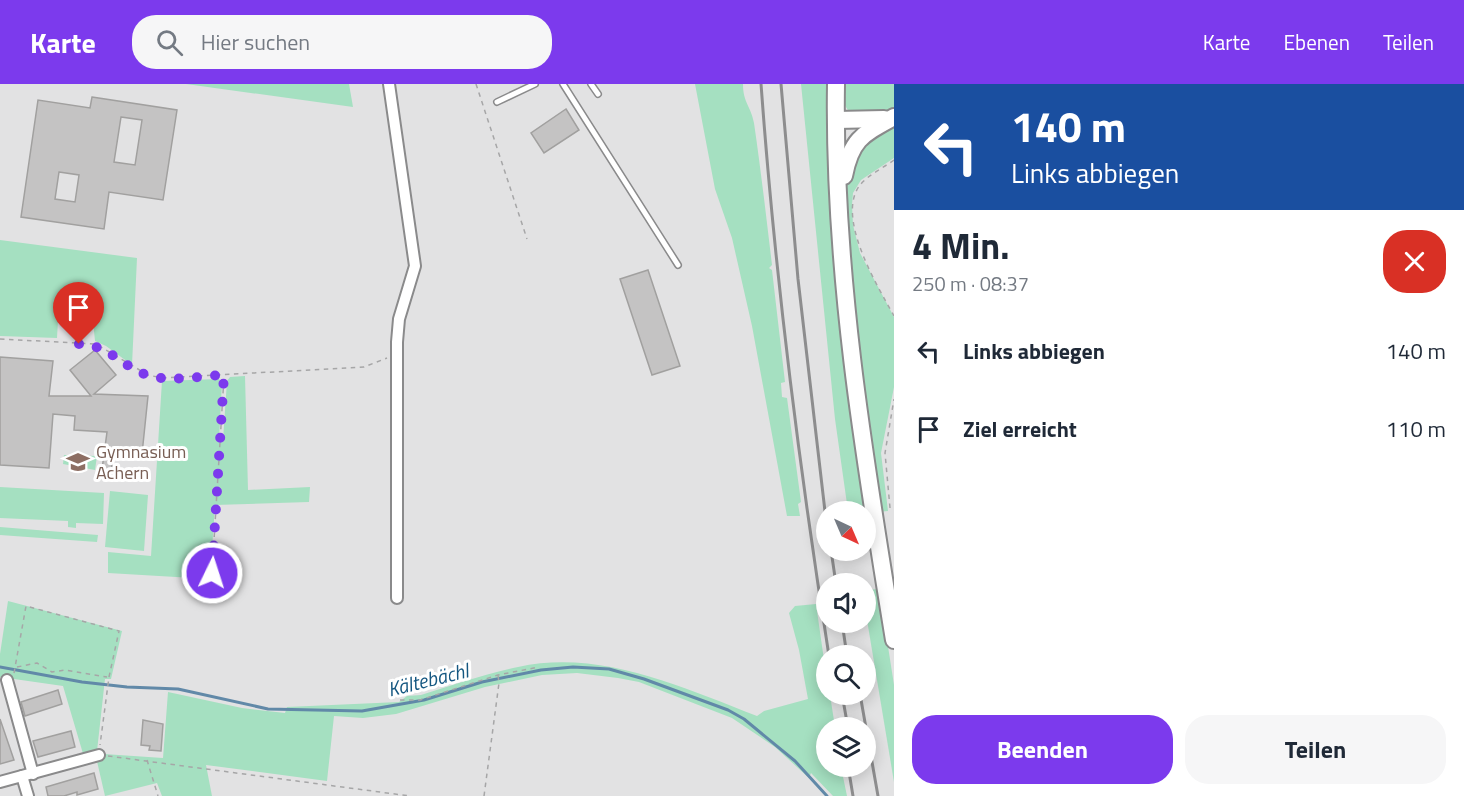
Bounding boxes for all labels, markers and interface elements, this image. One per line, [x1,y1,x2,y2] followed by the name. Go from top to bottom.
[132,15,552,69] search box
[30,21,96,64] text: Karte
[201,25,310,59] text: Hier suchen
[153,26,186,59] icon: search
[1203,26,1250,58] text: Karte
[1283,26,1350,58] text: Ebenen
[1383,26,1434,58] text: Teilen
[1011,94,1126,158] text: 140 m
[912,108,990,186] icon: left
[1011,152,1179,193] text: Links abbiegen
[912,218,1009,273] text: 4 Min.
[1383,230,1446,293] button: close
[912,268,1029,299] text: 250 m · 08:37
[53,282,104,344] pin
[62,291,95,324] icon: arrive
[963,334,1105,368] text: Links abbiegen
[1386,334,1446,368] text: 140 m
[912,335,945,368] icon: left
[963,412,1077,446] text: Ziel erreicht
[1386,412,1446,446] text: 110 m
[912,413,945,446] icon: arrive
[96,438,186,486] place label: Gymnasium Achern
[65,449,91,475] school or university icon: Gymnasium Achern
[816,501,876,561] north arrow
[816,501,876,777] map controls
[180,541,244,605] position arrow
[816,573,876,633] button: sound
[816,645,876,705] button: search
[384,654,474,705] water label: Kältebächl
[912,715,1173,784] button: Beenden
[1185,715,1446,784] button: Teilen
[816,717,876,777] button: layers

